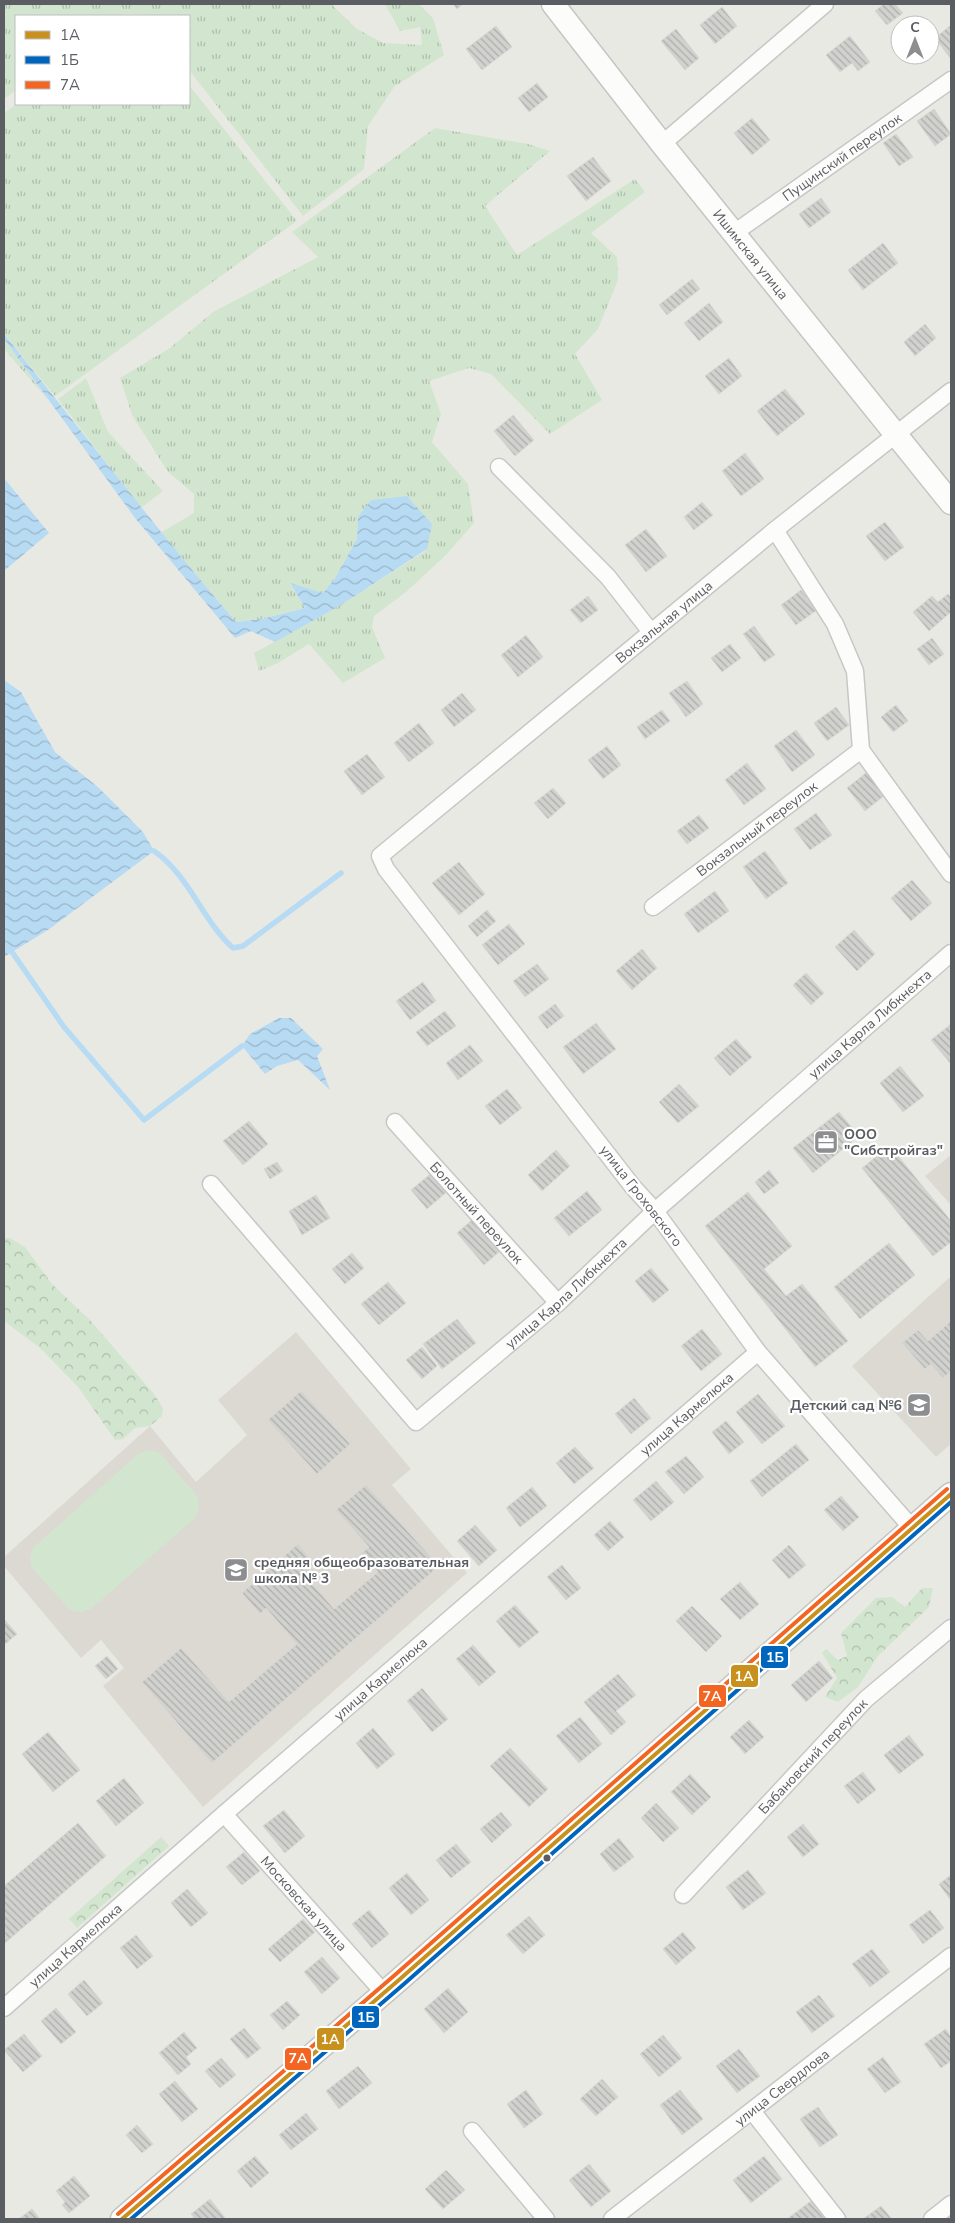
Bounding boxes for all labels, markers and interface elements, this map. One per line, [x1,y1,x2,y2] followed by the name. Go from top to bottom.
[15,15,190,105] legend
[890,15,940,65] north arrow
[910,18,920,37] text: С
[60,25,80,45] text: 1А
[60,50,79,70] text: 1Б
[60,75,80,95] text: 7А
[778,108,906,206] street label: Пущинский переулок
[709,205,793,303] street label: Ишимская улица
[611,576,716,668] street label: Вокзальная улица
[692,776,822,881] street label: Вокзальный переулок
[804,965,935,1083] street label: улица Карла Либкнехта
[844,1125,943,1160] place label: ООО "Сибстройгаз"
[813,1129,839,1155] office icon: ООО "Сибстройгаз"
[595,1141,687,1251] street label: улица Гроховского
[426,1157,528,1268] street label: Болотный переулок
[501,1233,631,1353] street label: улица Карла Либкнехта
[636,1368,737,1460] street label: улица Кармелюка
[906,1392,932,1418] school or university icon: Детский сад №6
[790,1396,902,1415] place label: Детский сад №6
[254,1553,469,1588] place label: средняя общеобразовательная школа № 3
[223,1557,249,1583] school or university icon: средняя общеобразовательная школа № 3
[329,1633,431,1725] street label: улица Кармелюка
[760,1645,789,1669] line badge: 1Б
[766,1648,784,1667] text: 1Б
[730,1664,759,1688] line badge: 1А
[735,1667,754,1686] text: 1А
[698,1684,727,1708] line badge: 7А
[703,1687,722,1706] text: 7А
[754,1694,872,1818] street label: Бабановский переулок
[256,1852,351,1955] street label: Московская улица
[542,1853,552,1863] unlabelled marker
[25,1899,126,1991] street label: улица Кармелюка
[351,2005,380,2029] line badge: 1Б
[357,2008,375,2027] text: 1Б
[316,2027,345,2051] line badge: 1А
[321,2030,340,2049] text: 1А
[731,2044,833,2130] street label: улица Свердлова
[284,2047,312,2071] line badge: 7А
[289,2049,308,2068] text: 7А

